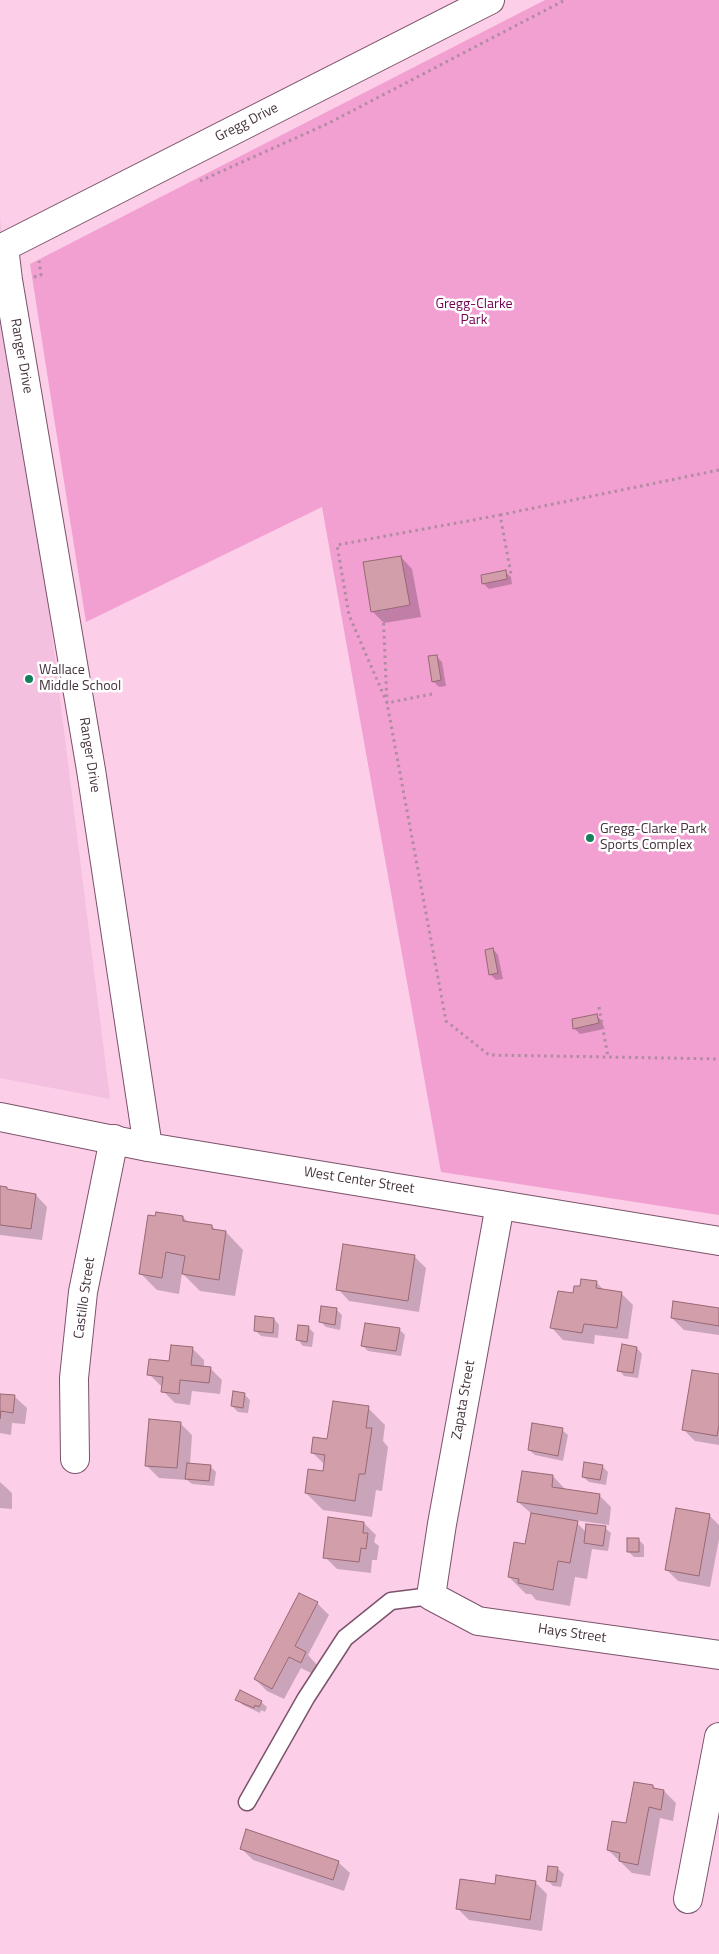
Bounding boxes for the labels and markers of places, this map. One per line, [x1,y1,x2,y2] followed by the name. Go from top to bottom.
[39,663,121,696] place label: Wallace Middle School
[23,673,35,685] marker: Wallace Middle School
[600,822,707,854] place label: Gregg-Clarke Park Sports Complex
[584,832,596,844] marker: Gregg-Clarke Park Sports Complex

